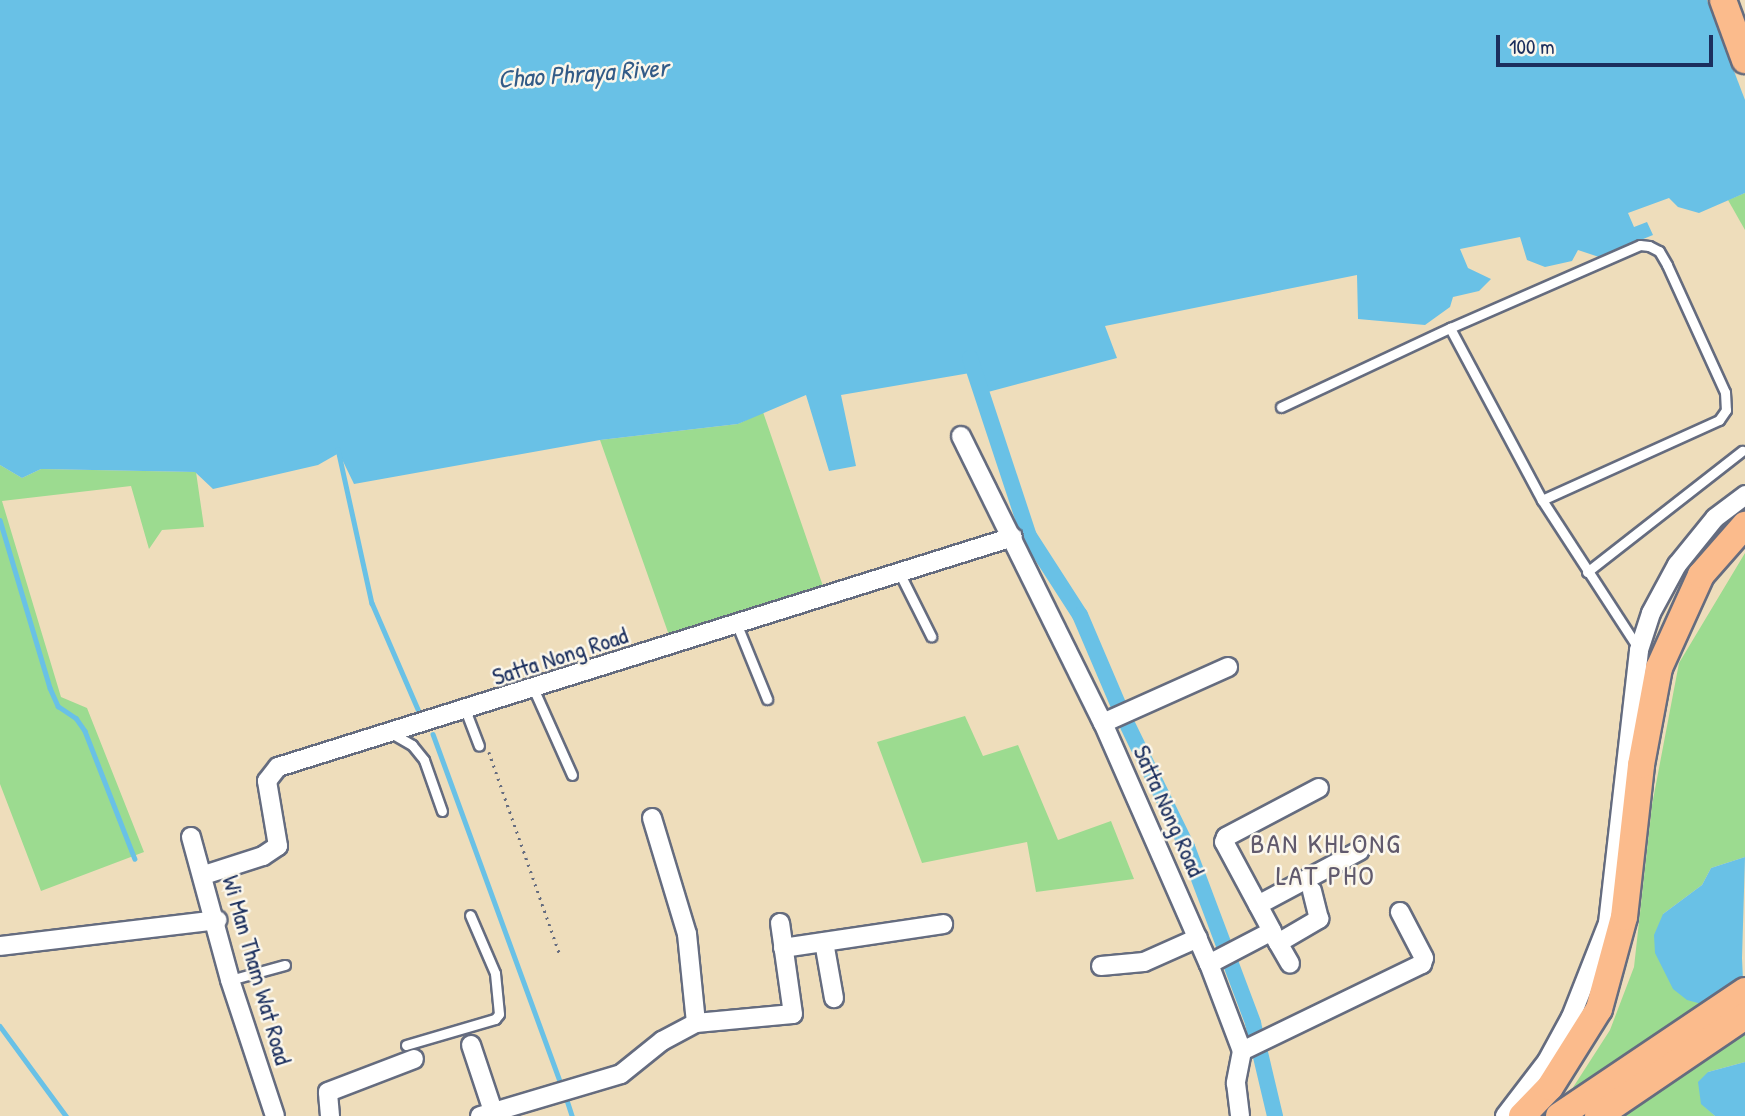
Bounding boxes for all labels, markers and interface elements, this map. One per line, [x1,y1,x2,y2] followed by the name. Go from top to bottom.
[1500,21,1717,65] scale bar
[1509,32,1555,61] text: 100 m
[497,51,669,95] water label: Chao Phraya River
[489,621,631,691] street label: Satta Nong Road
[1127,741,1211,881] street label: Satta Nong Road
[1252,826,1400,892] district label: BAN KHLONG LAT PHO
[216,872,298,1068] street label: Wi Man Tham Wat Road

